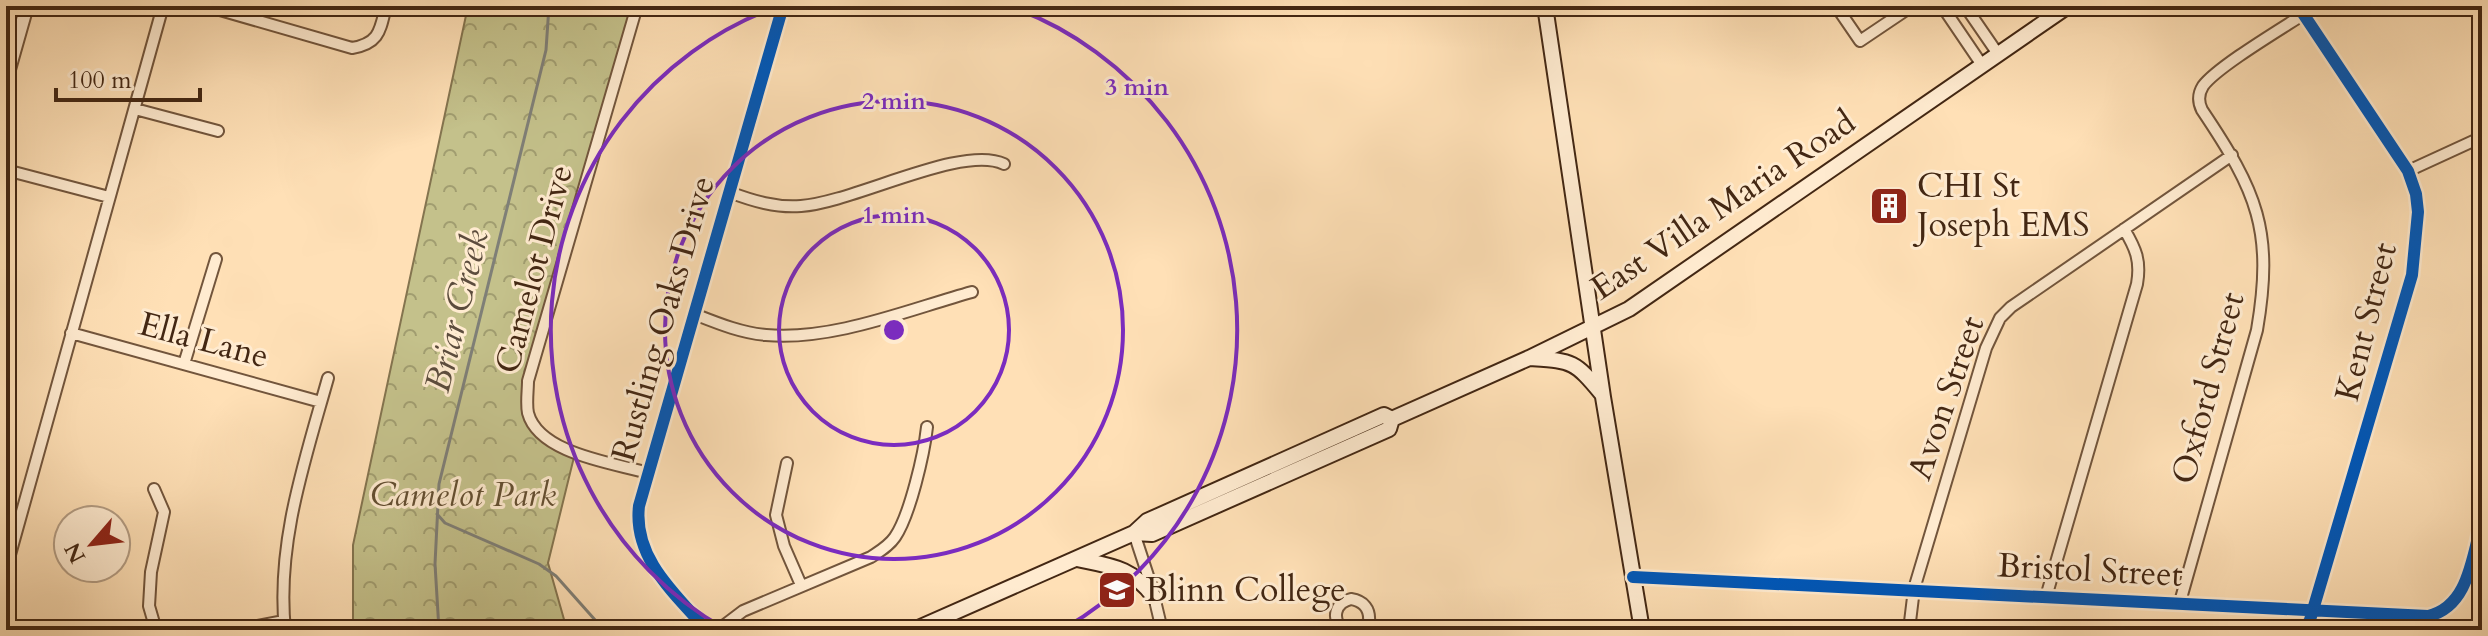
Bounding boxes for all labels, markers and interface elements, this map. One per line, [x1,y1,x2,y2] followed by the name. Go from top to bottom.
[56,52,200,102] scale bar
[68,64,132,97] text: 100 m
[1105,71,1170,104] text: 3 min
[862,85,927,118] text: 2 min
[1582,99,1864,311] street label: East Villa Maria Road
[484,160,584,378] street label: Camelot Drive
[1912,163,2090,248] place label: CHI St Joseph EMS
[600,171,726,467] street label: Rustling Oaks Drive
[1868,185,1910,227] building icon: CHI St Joseph EMS
[862,199,927,232] text: 1 min
[413,224,501,397] water label: Briar Creek
[2324,238,2408,406] street label: Kent Street
[2160,287,2256,489] street label: Oxford Street
[134,301,274,379] street label: Ella Lane
[1897,310,1996,486] street label: Avon Street
[880,316,908,344] centre of rings
[370,472,556,518] park label: Camelot Park
[52,504,132,584] north arrow
[57,537,93,568] text: N
[1996,542,2184,598] street label: Bristol Street
[1145,567,1346,613] place label: Blinn College
[1096,569,1138,611] school or university icon: Blinn College

